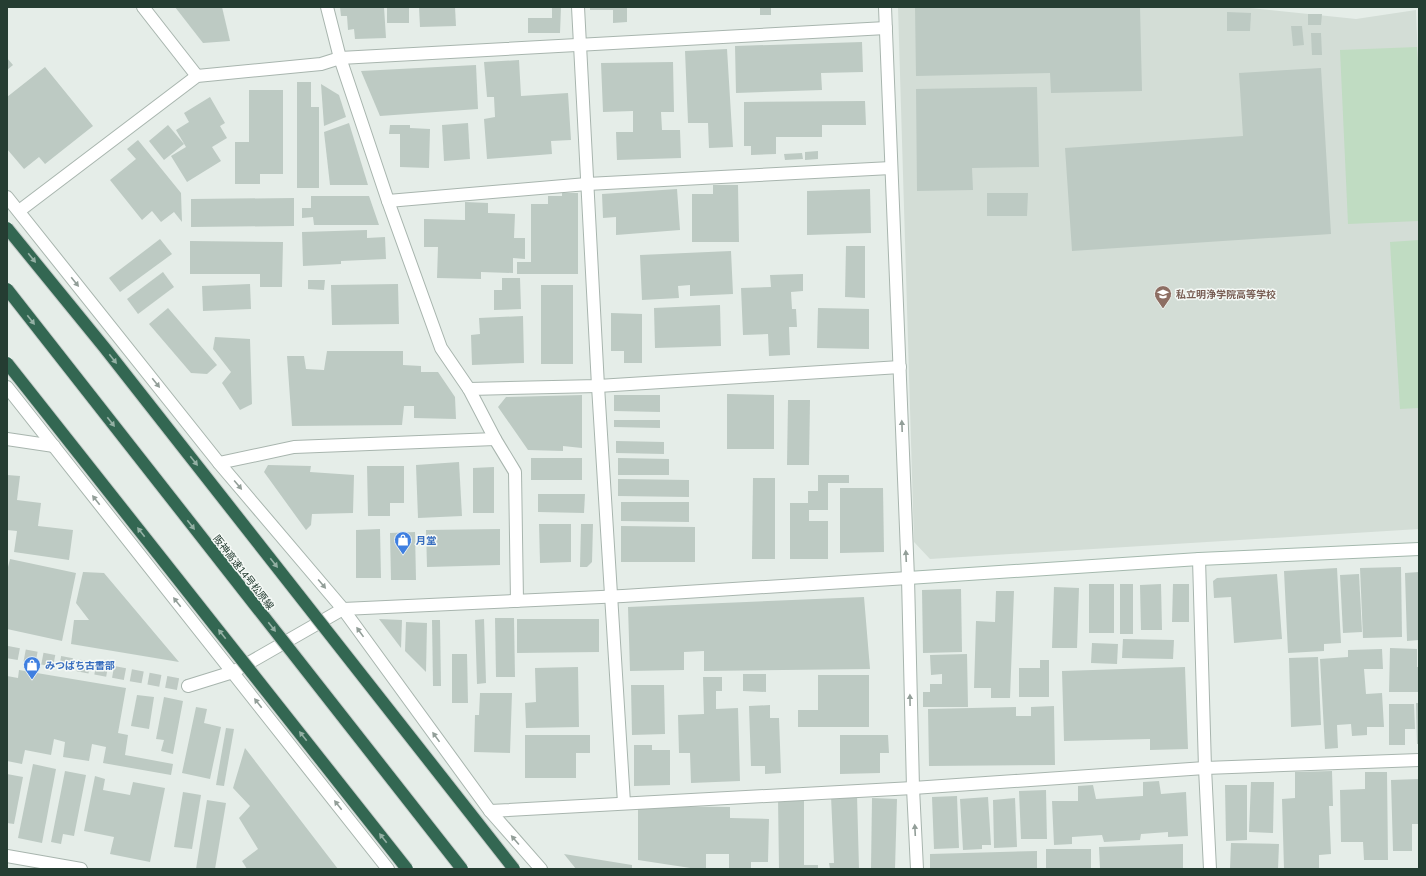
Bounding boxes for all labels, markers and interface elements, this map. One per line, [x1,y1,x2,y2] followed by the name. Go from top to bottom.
[27,252,36,263] one-way arrow
[71,276,80,287] one-way arrow
[1153,284,1173,309] school or university icon: 私立明浄学院高等学校
[1176,289,1276,300] place label: 私立明浄学院高等学校
[27,315,35,326] one-way arrow
[109,353,118,364] one-way arrow
[152,378,161,389] one-way arrow
[107,417,116,428] one-way arrow
[899,419,905,432] one-way arrow
[189,456,198,467] one-way arrow
[233,479,242,490] one-way arrow
[92,494,100,505] one-way arrow
[187,519,196,530] one-way arrow
[137,527,146,538] one-way arrow
[393,530,413,555] shop icon: 月堂
[211,533,276,612] street label: 阪神高速14号松原線
[416,535,436,546] place label: 月堂
[903,550,910,562] one-way arrow
[270,558,278,569] one-way arrow
[317,579,326,589] one-way arrow
[172,596,181,607] one-way arrow
[267,622,276,633] one-way arrow
[355,626,364,637] one-way arrow
[218,629,226,640] one-way arrow
[22,655,42,680] shop icon: みつばち古書部
[45,660,115,671] place label: みつばち古書部
[907,694,914,706] one-way arrow
[253,698,262,709] one-way arrow
[298,731,307,742] one-way arrow
[432,731,440,742] one-way arrow
[334,800,343,811] one-way arrow
[911,824,918,836] one-way arrow
[379,833,387,844] one-way arrow
[511,834,520,845] one-way arrow

